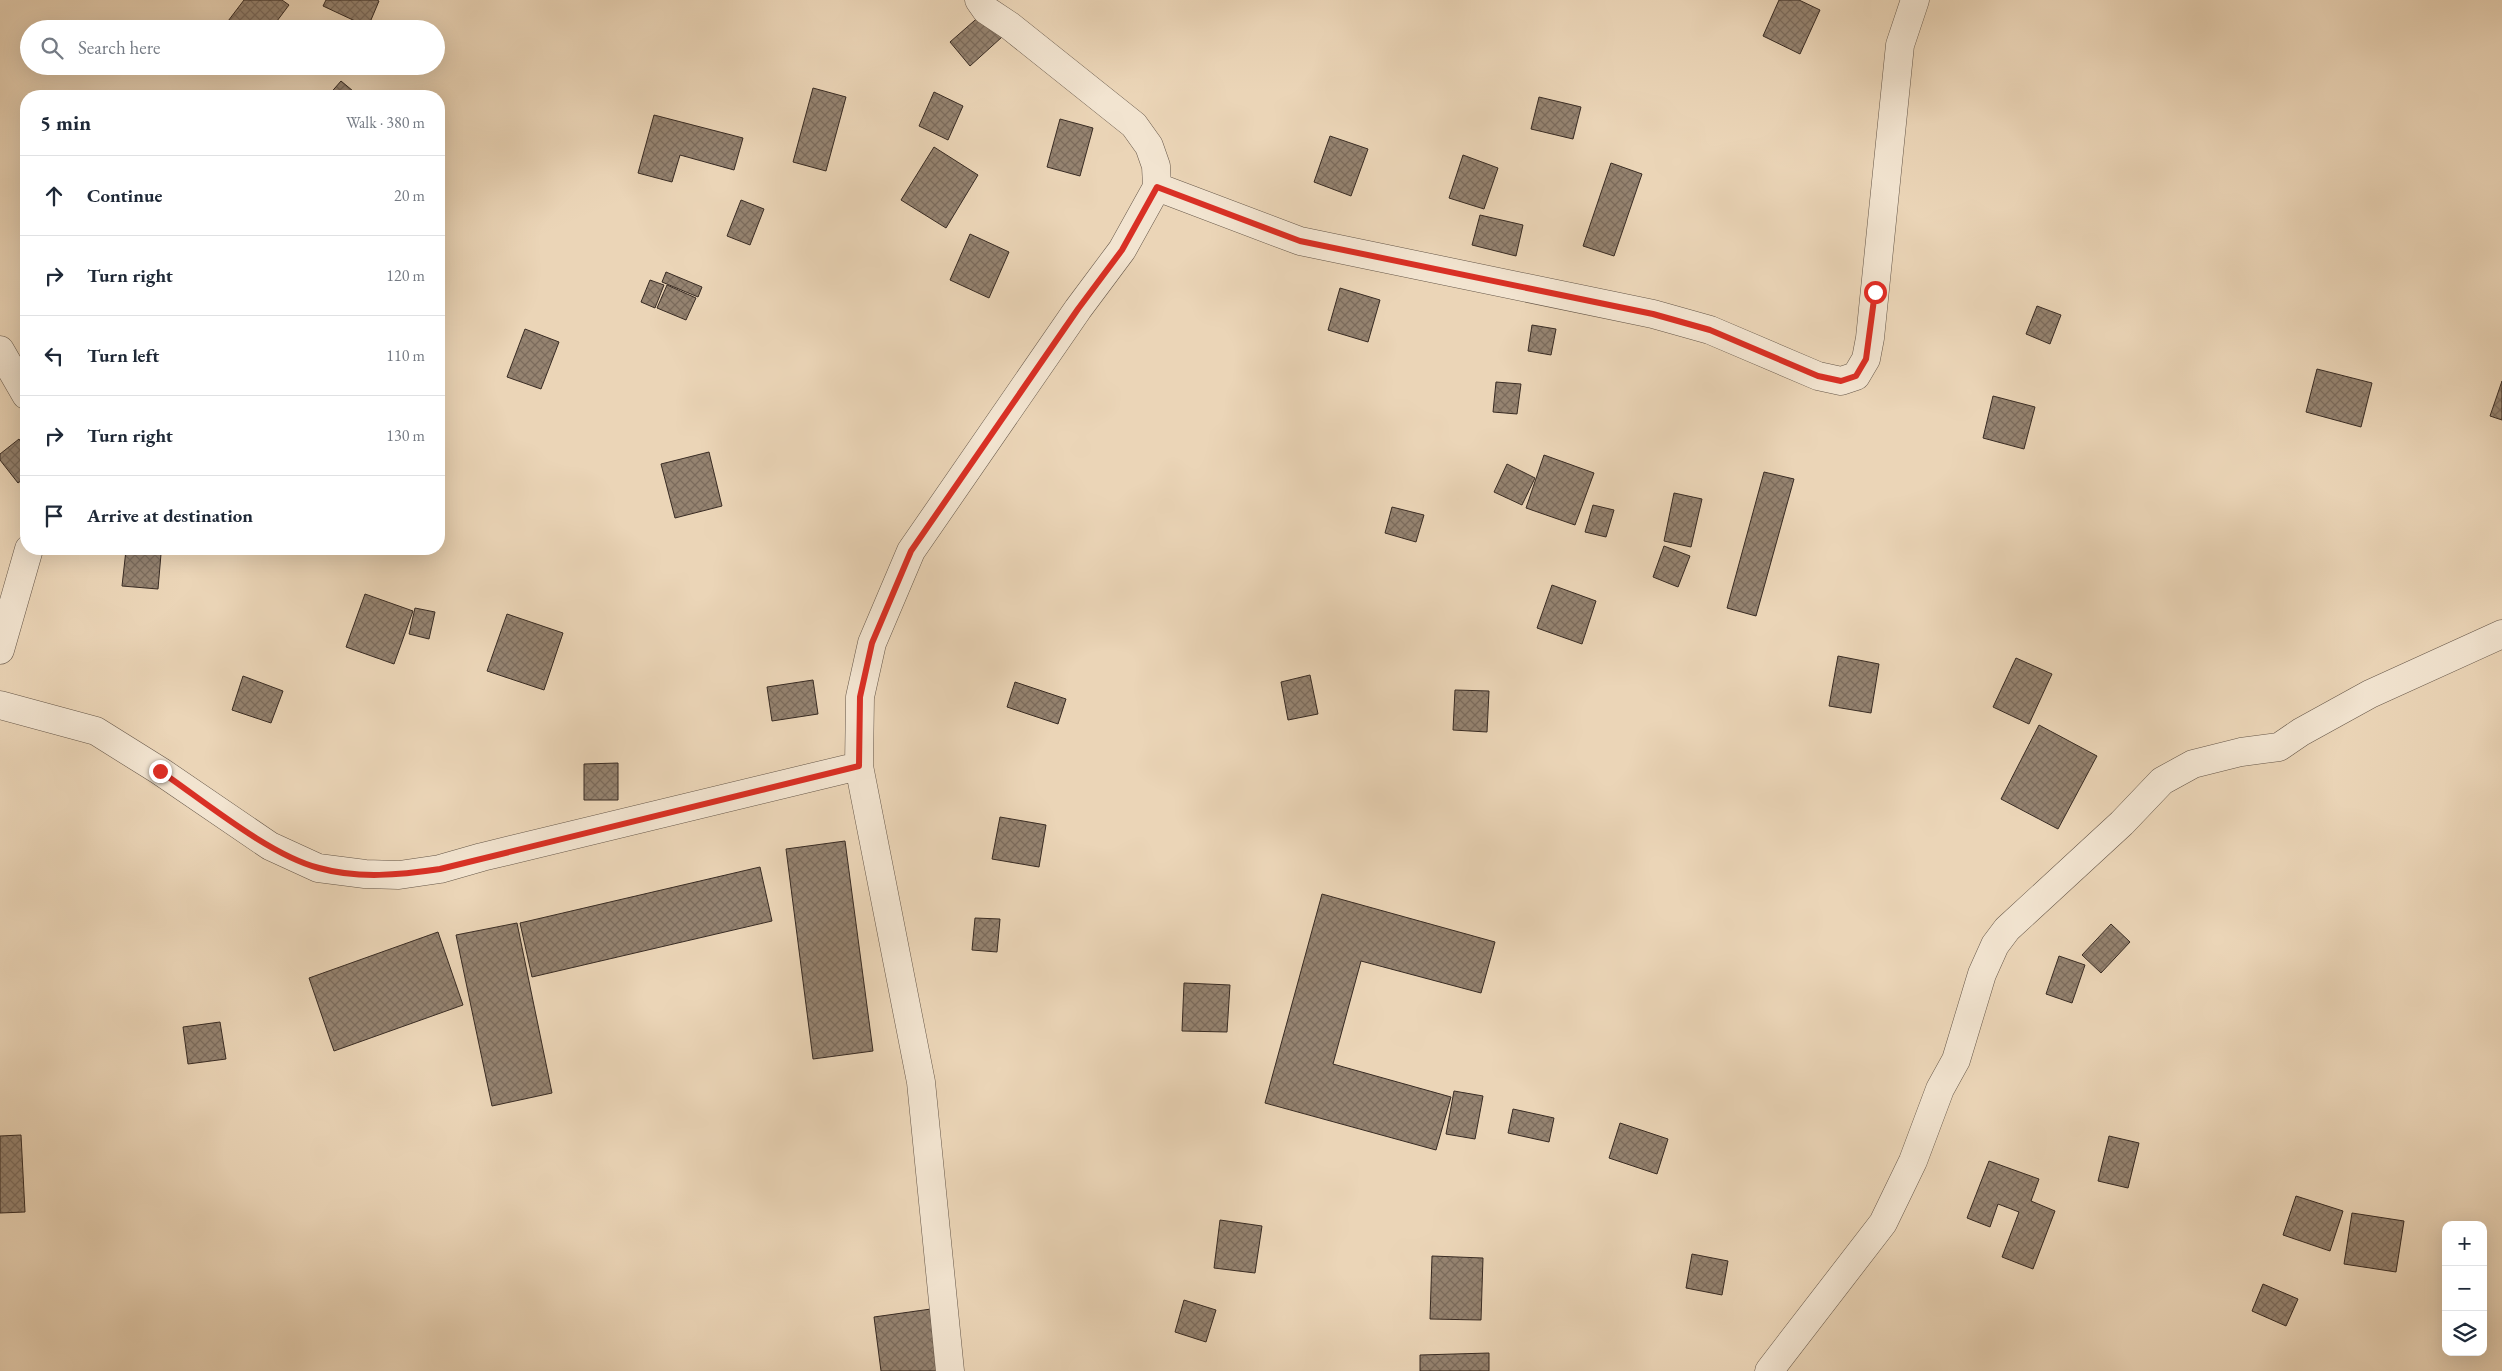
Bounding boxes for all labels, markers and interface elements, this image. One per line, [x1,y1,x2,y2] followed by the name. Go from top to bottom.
[20,20,445,75] search box
[38,34,66,62] icon: search
[78,35,160,60] text: Search here
[40,109,91,136] text: 5 min
[346,112,425,133] text: Walk · 380 m
[40,182,68,210] icon: ahead
[87,183,162,208] text: Continue
[394,185,425,206] text: 20 m
[40,262,68,290] icon: right
[87,263,173,288] text: Turn right
[386,265,425,286] text: 120 m
[1864,281,1887,304] route start
[40,342,68,370] icon: left
[87,343,159,368] text: Turn left
[386,345,425,366] text: 110 m
[40,422,68,450] icon: right
[87,423,173,448] text: Turn right
[386,425,425,446] text: 130 m
[40,502,68,530] icon: arrive
[87,503,253,528] text: Arrive at destination
[149,760,172,783] route end
[2442,1221,2487,1356] map controls
[2442,1221,2487,1266] button: +
[2442,1266,2487,1311] button: −
[2442,1311,2487,1356] button: layers

